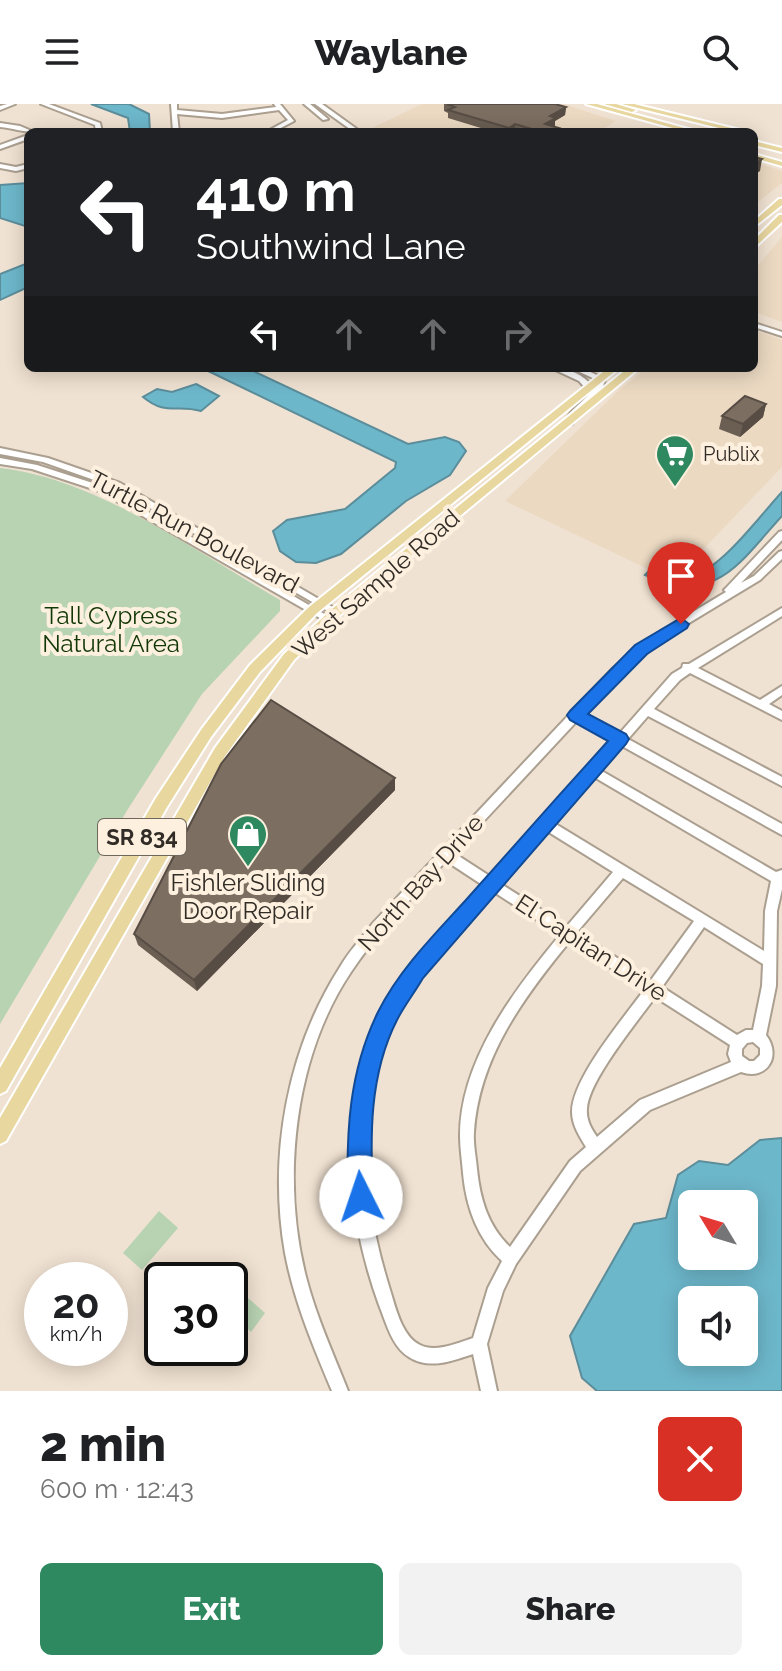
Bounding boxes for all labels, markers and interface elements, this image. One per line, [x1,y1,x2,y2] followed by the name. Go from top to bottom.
[40,30,84,74] icon: menu
[698,30,742,74] icon: search
[315,31,467,73] text: Waylane
[196,158,356,224] text: 410 m
[64,160,168,264] icon: left
[196,225,466,267] text: Southwind Lane
[243,312,287,356] icon: left
[327,312,371,356] icon: ahead
[411,312,455,356] icon: ahead
[495,312,539,356] icon: right
[654,433,696,488] supermarket icon: Publix
[703,442,760,466] place label: Publix
[84,464,304,599] street label: Turtle Run Boulevard
[286,503,465,664] street label: West Sample Road
[647,542,715,624] pin
[659,554,703,598] icon: arrive
[42,601,180,658] park label: Tall Cypress Natural Area
[352,808,489,957] street label: North Bay Drive
[227,813,269,868] shop icon: Fishler Sliding Door Repair
[98,819,186,855] road number: SR 834
[171,868,325,925] place label: Fishler Sliding Door Repair
[510,888,672,1007] street label: El Capitan Drive
[319,1155,403,1239] position arrow
[678,1190,758,1270] north arrow
[678,1190,758,1366] map controls
[144,1262,248,1366] speed limit sign: 30
[52,1280,100,1327] text: 20
[678,1286,758,1366] button: sound
[50,1322,102,1346] text: km/h
[40,1416,166,1472] text: 2 min
[658,1417,742,1501] button: close
[40,1474,194,1504] text: 600 m · 12:43
[40,1563,383,1655] button: Exit
[399,1563,742,1655] button: Share

